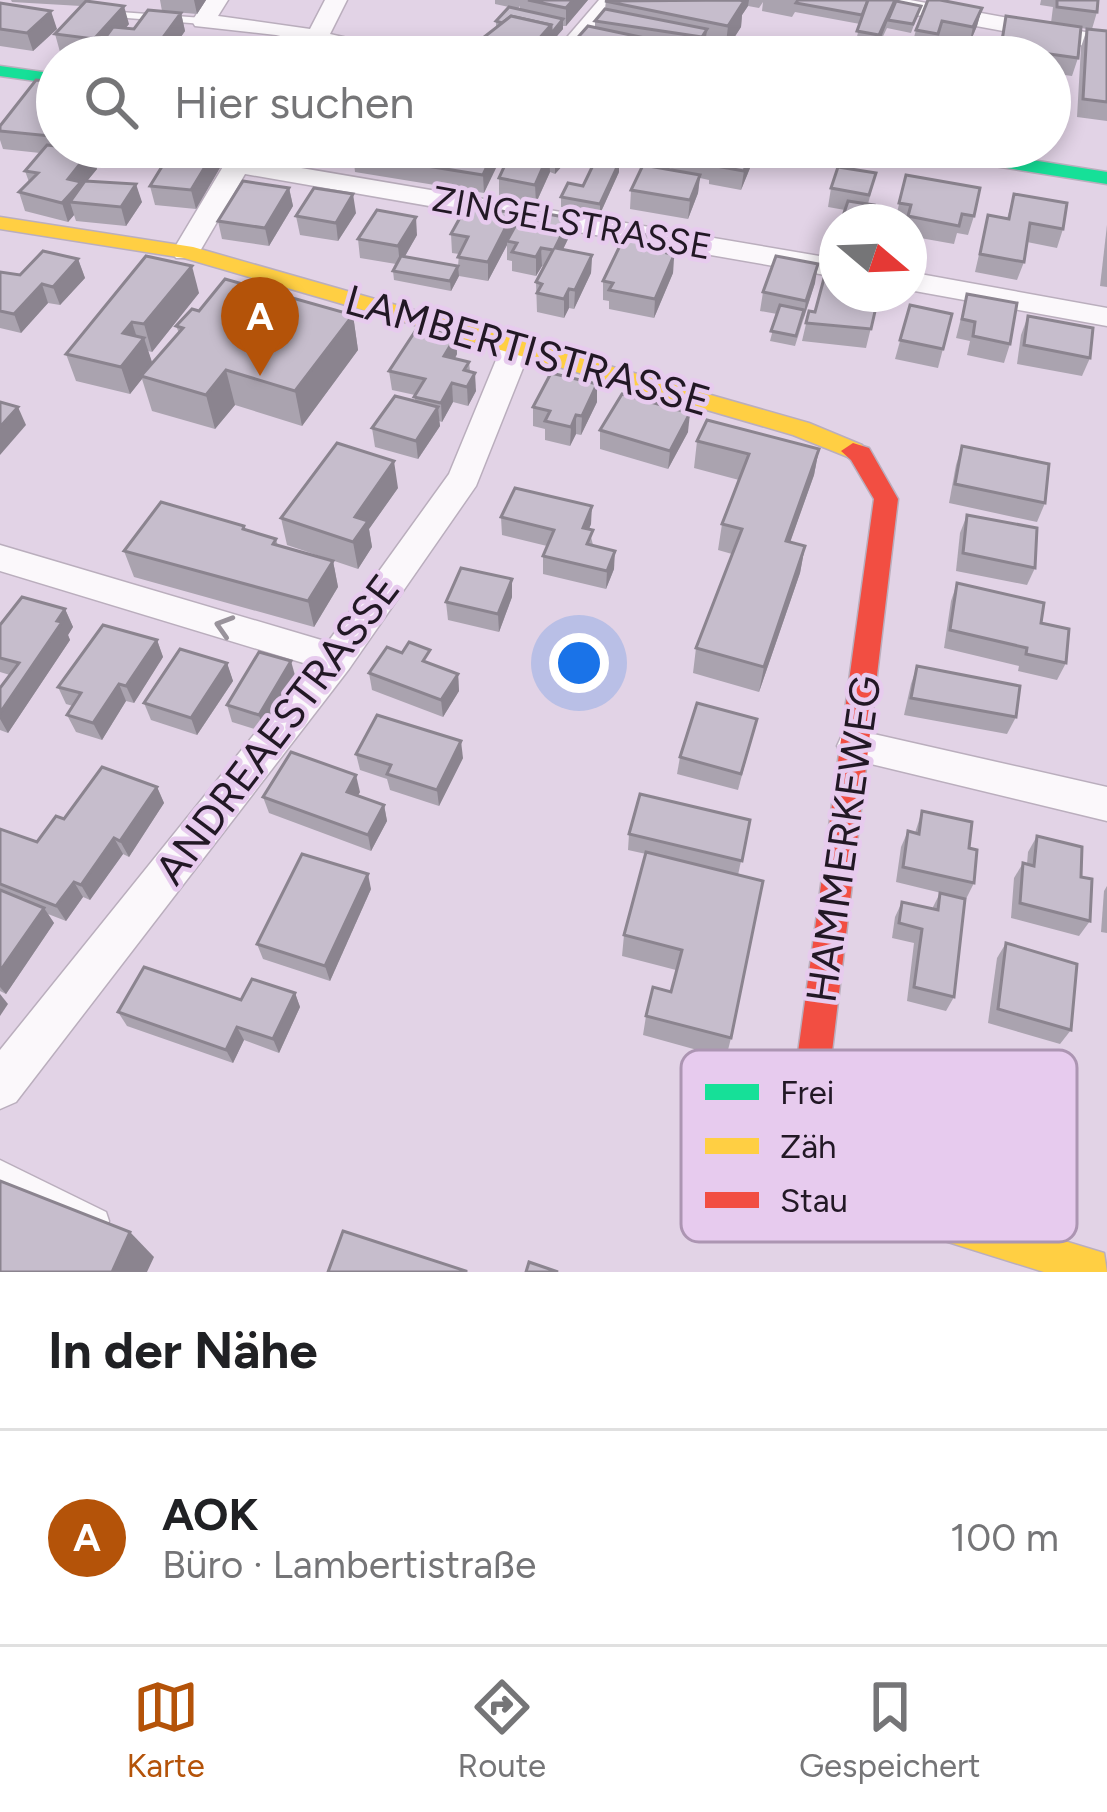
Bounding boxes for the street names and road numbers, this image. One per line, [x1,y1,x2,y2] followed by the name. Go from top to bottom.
[429,177,715,268] street label: ZINGELSTRASSE
[340,274,716,427] street label: LAMBERTISTRASSE
[144,564,410,894] street label: ANDREAESTRASSE
[795,672,892,1006] street label: HAMMERKEWEG

